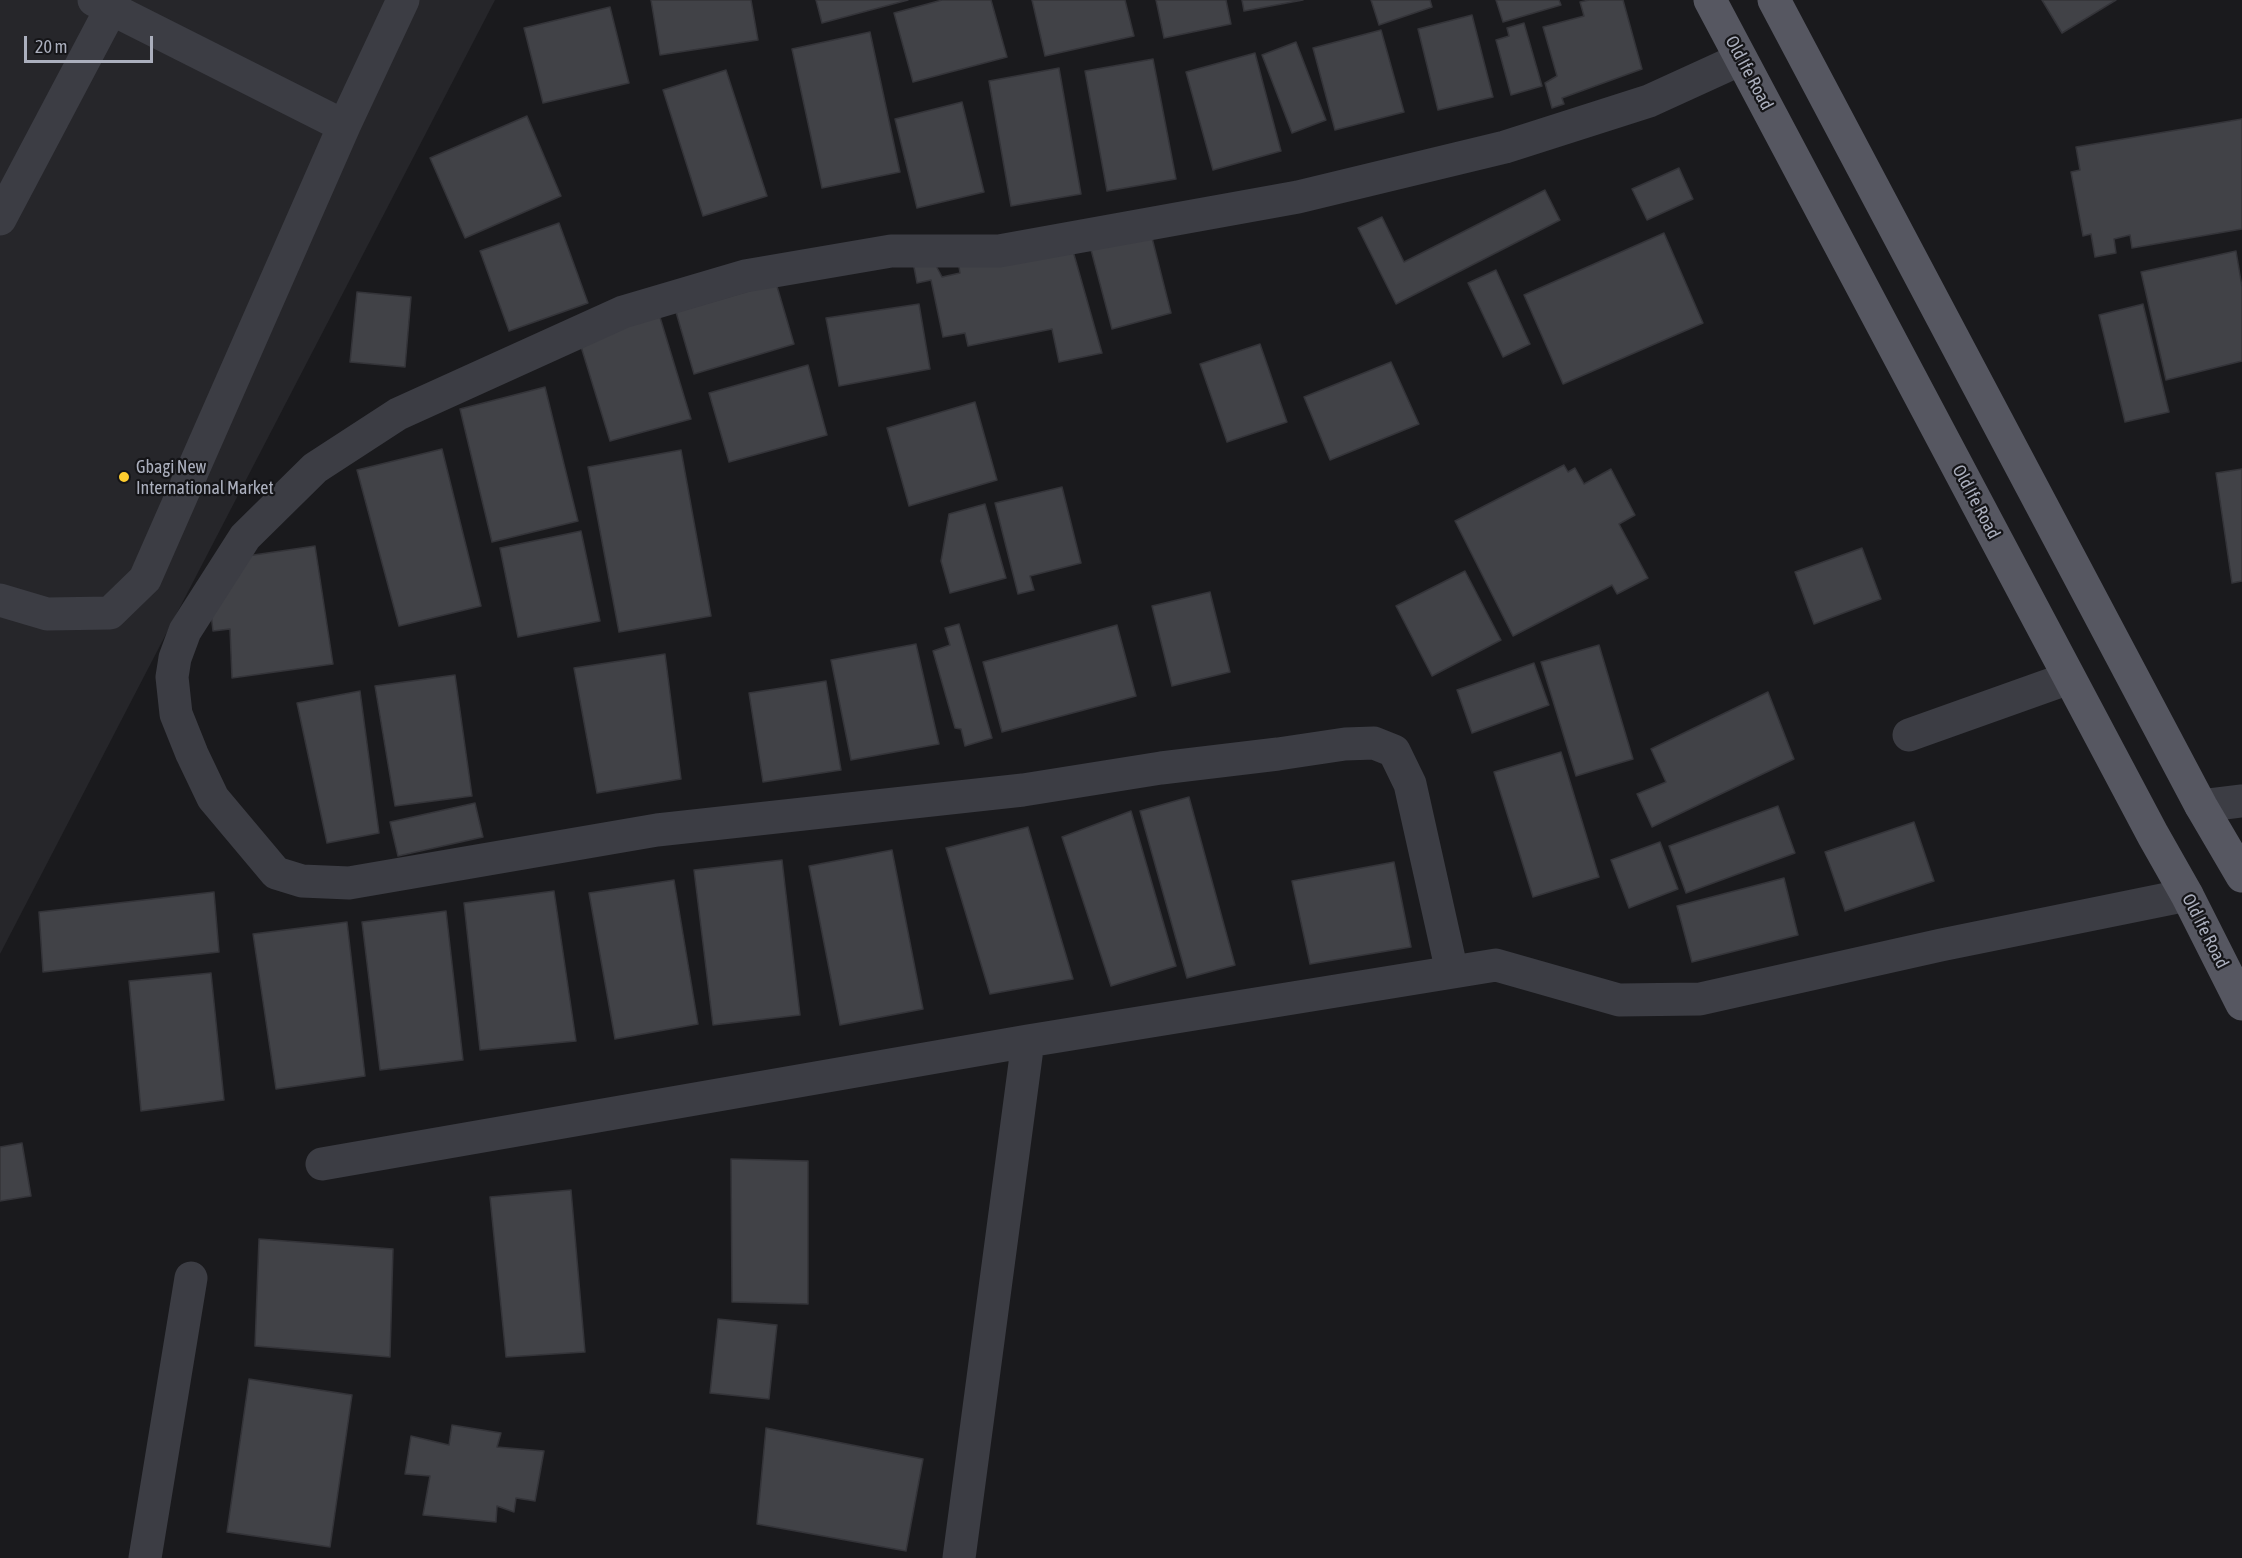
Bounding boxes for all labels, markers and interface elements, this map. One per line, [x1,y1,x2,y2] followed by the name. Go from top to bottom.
[27,24,156,62] scale bar
[1721,32,1777,114] street label: Old Ife Road
[35,36,67,57] text: 20 m
[136,456,274,498] place label: Gbagi New International Market
[1948,461,2004,543] street label: Old Ife Road
[117,470,131,484] marker: Gbagi New International Market
[2177,890,2233,972] street label: Old Ife Road

